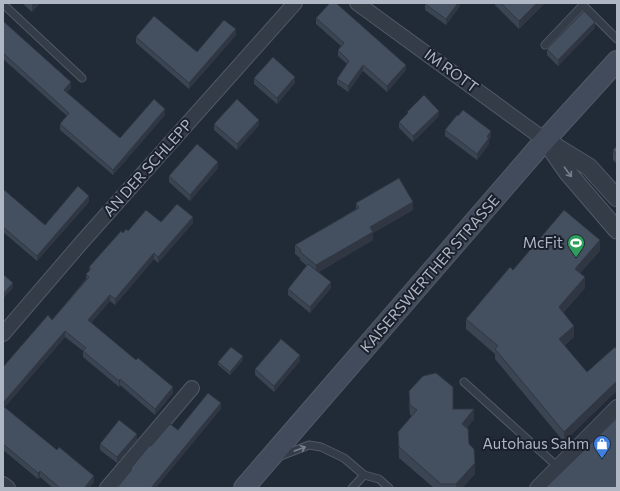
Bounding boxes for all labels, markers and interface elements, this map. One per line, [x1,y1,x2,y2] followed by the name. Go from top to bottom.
[421,45,482,96] street label: IM ROTT
[99,115,195,219] street label: AN DER SCHLEPP
[564,166,572,177] one-way arrow
[356,191,503,356] street label: KAISERSWERTHER STRASSE
[523,233,563,251] place label: McFit
[566,233,586,258] sports icon: McFit
[483,434,589,452] place label: Autohaus Sahm
[592,434,612,459] shop icon: Autohaus Sahm
[293,444,305,452] one-way arrow

